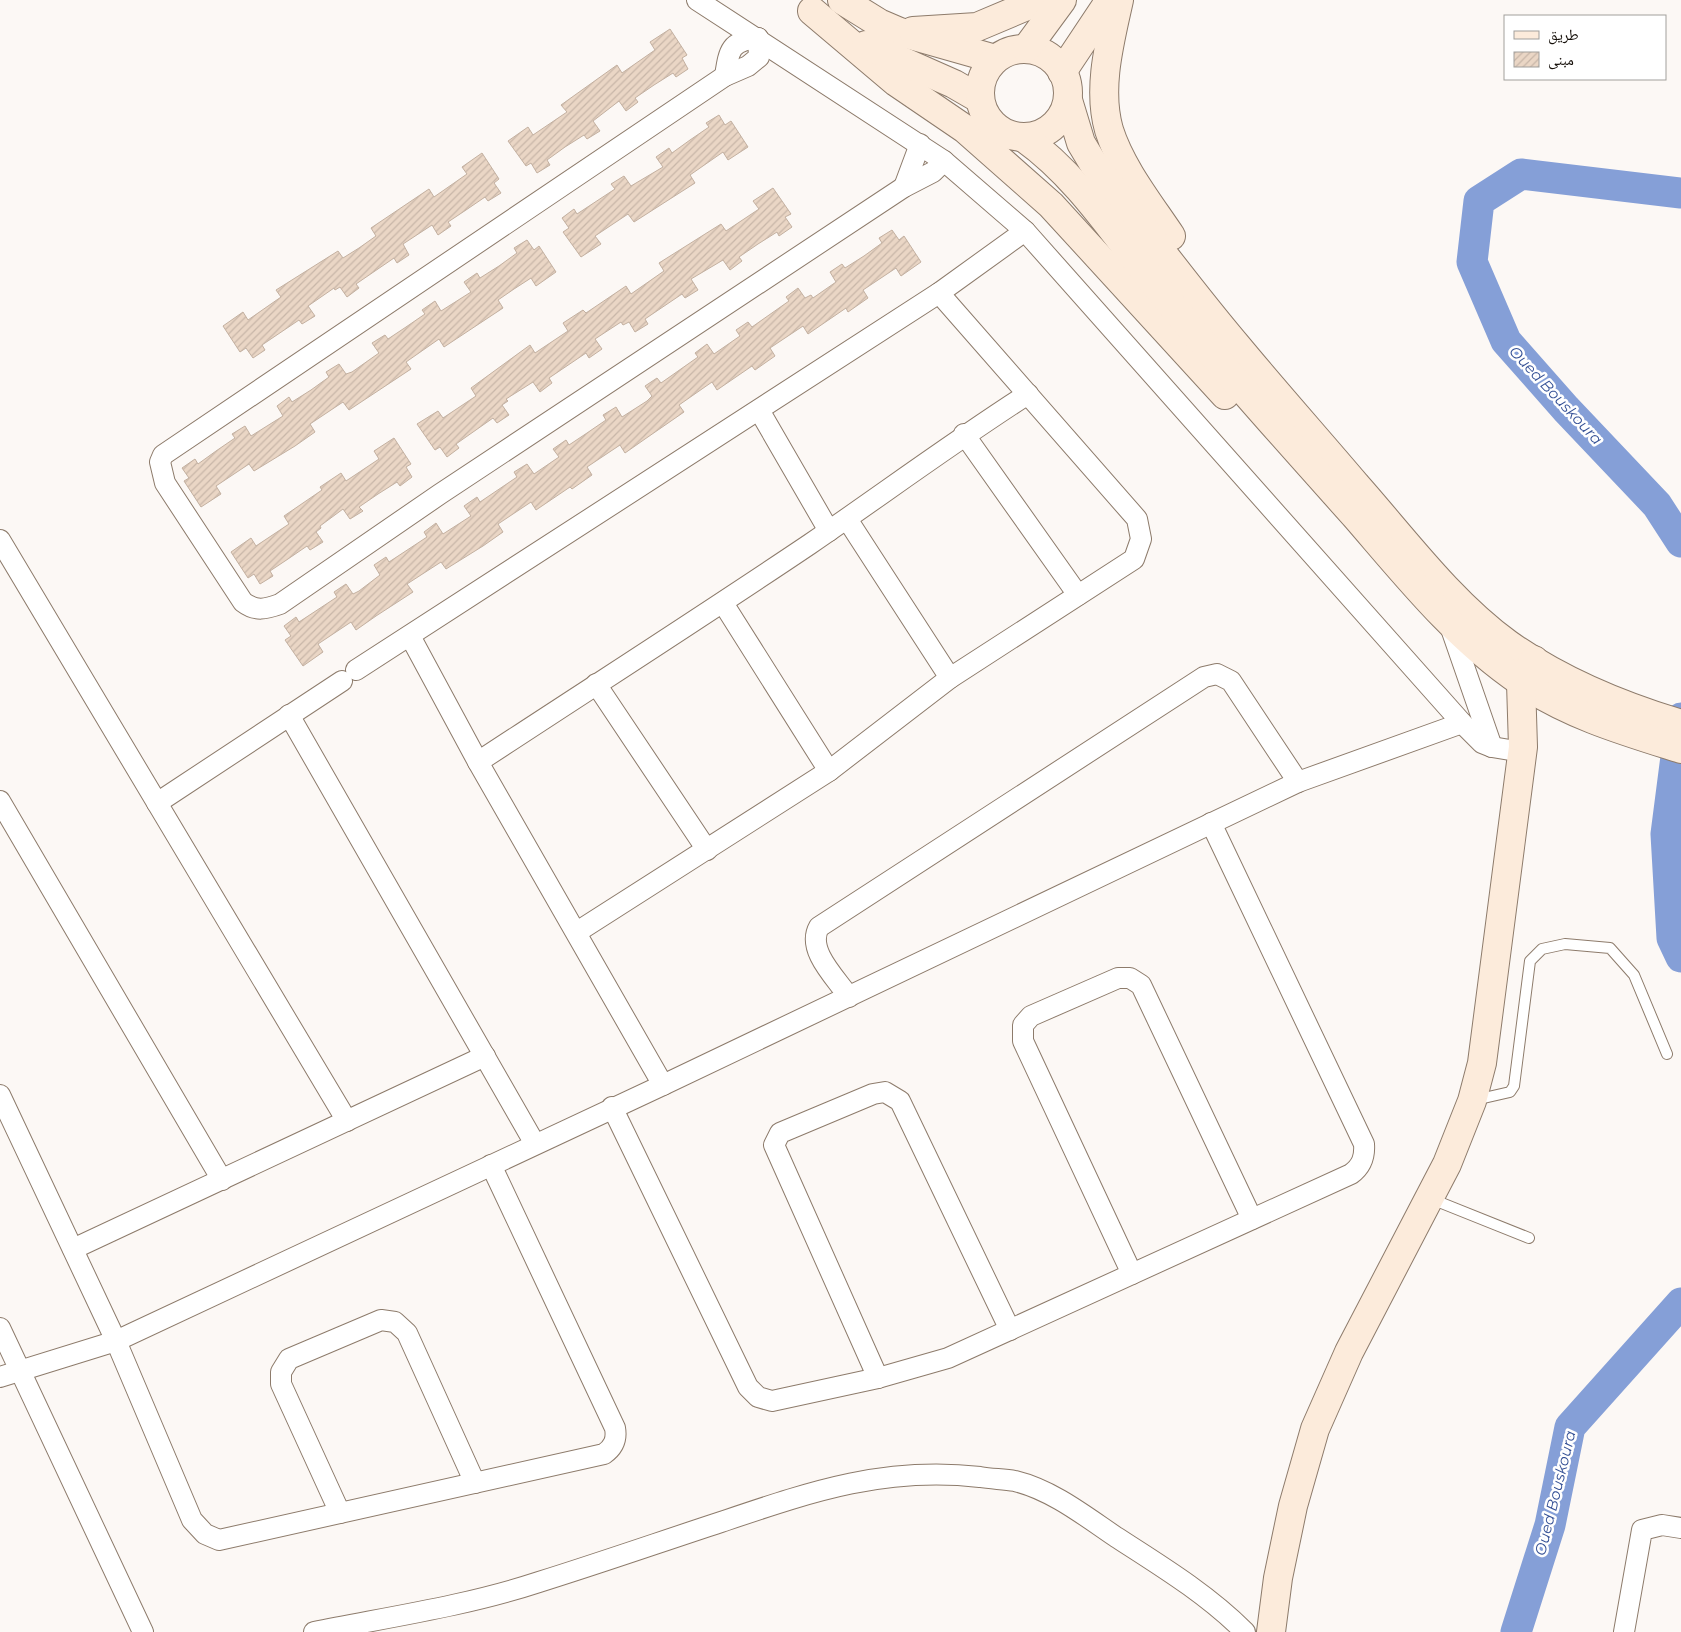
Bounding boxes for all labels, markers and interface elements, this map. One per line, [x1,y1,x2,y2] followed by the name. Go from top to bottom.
[1504,15,1666,80] legend
[1548,25,1579,45] text: طريق
[1548,50,1574,70] text: مبنى
[1505,342,1607,448] water label: Oued Bouskoura
[1530,1429,1580,1557] water label: Oued Bouskoura

